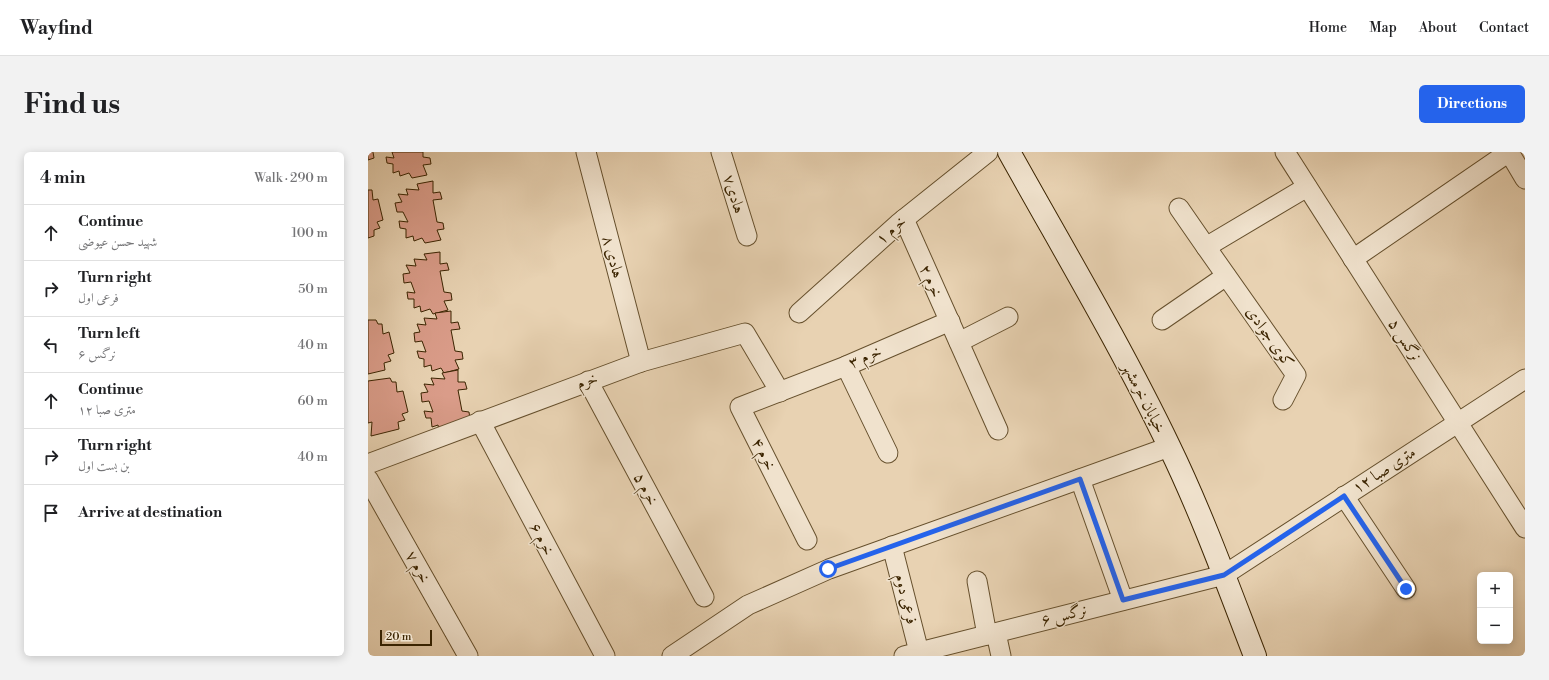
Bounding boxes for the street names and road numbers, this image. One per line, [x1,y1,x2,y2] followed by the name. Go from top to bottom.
[719,172,749,216] street label: هادی۷
[872,211,913,252] street label: خرم ۱
[598,234,628,280] street label: هادی ۸
[911,261,947,302] street label: خرم ۲
[1242,302,1298,372] street label: کوی جوادی
[1384,315,1426,365] street label: نرگس ۵
[845,341,886,377] street label: خرم ۳
[1117,358,1170,437] street label: خیابان خرمشهر
[574,368,602,398] street label: خرم
[744,434,781,475] street label: خرم ۴
[1349,442,1419,498] street label: ۱۲ متری صبا
[626,469,663,511] street label: خرم ۵
[522,519,559,561] street label: خرم ۶
[398,547,435,589] street label: خرم ۷
[886,572,922,627] street label: فرعی دوم
[1039,600,1089,630] street label: نرگس ۶

